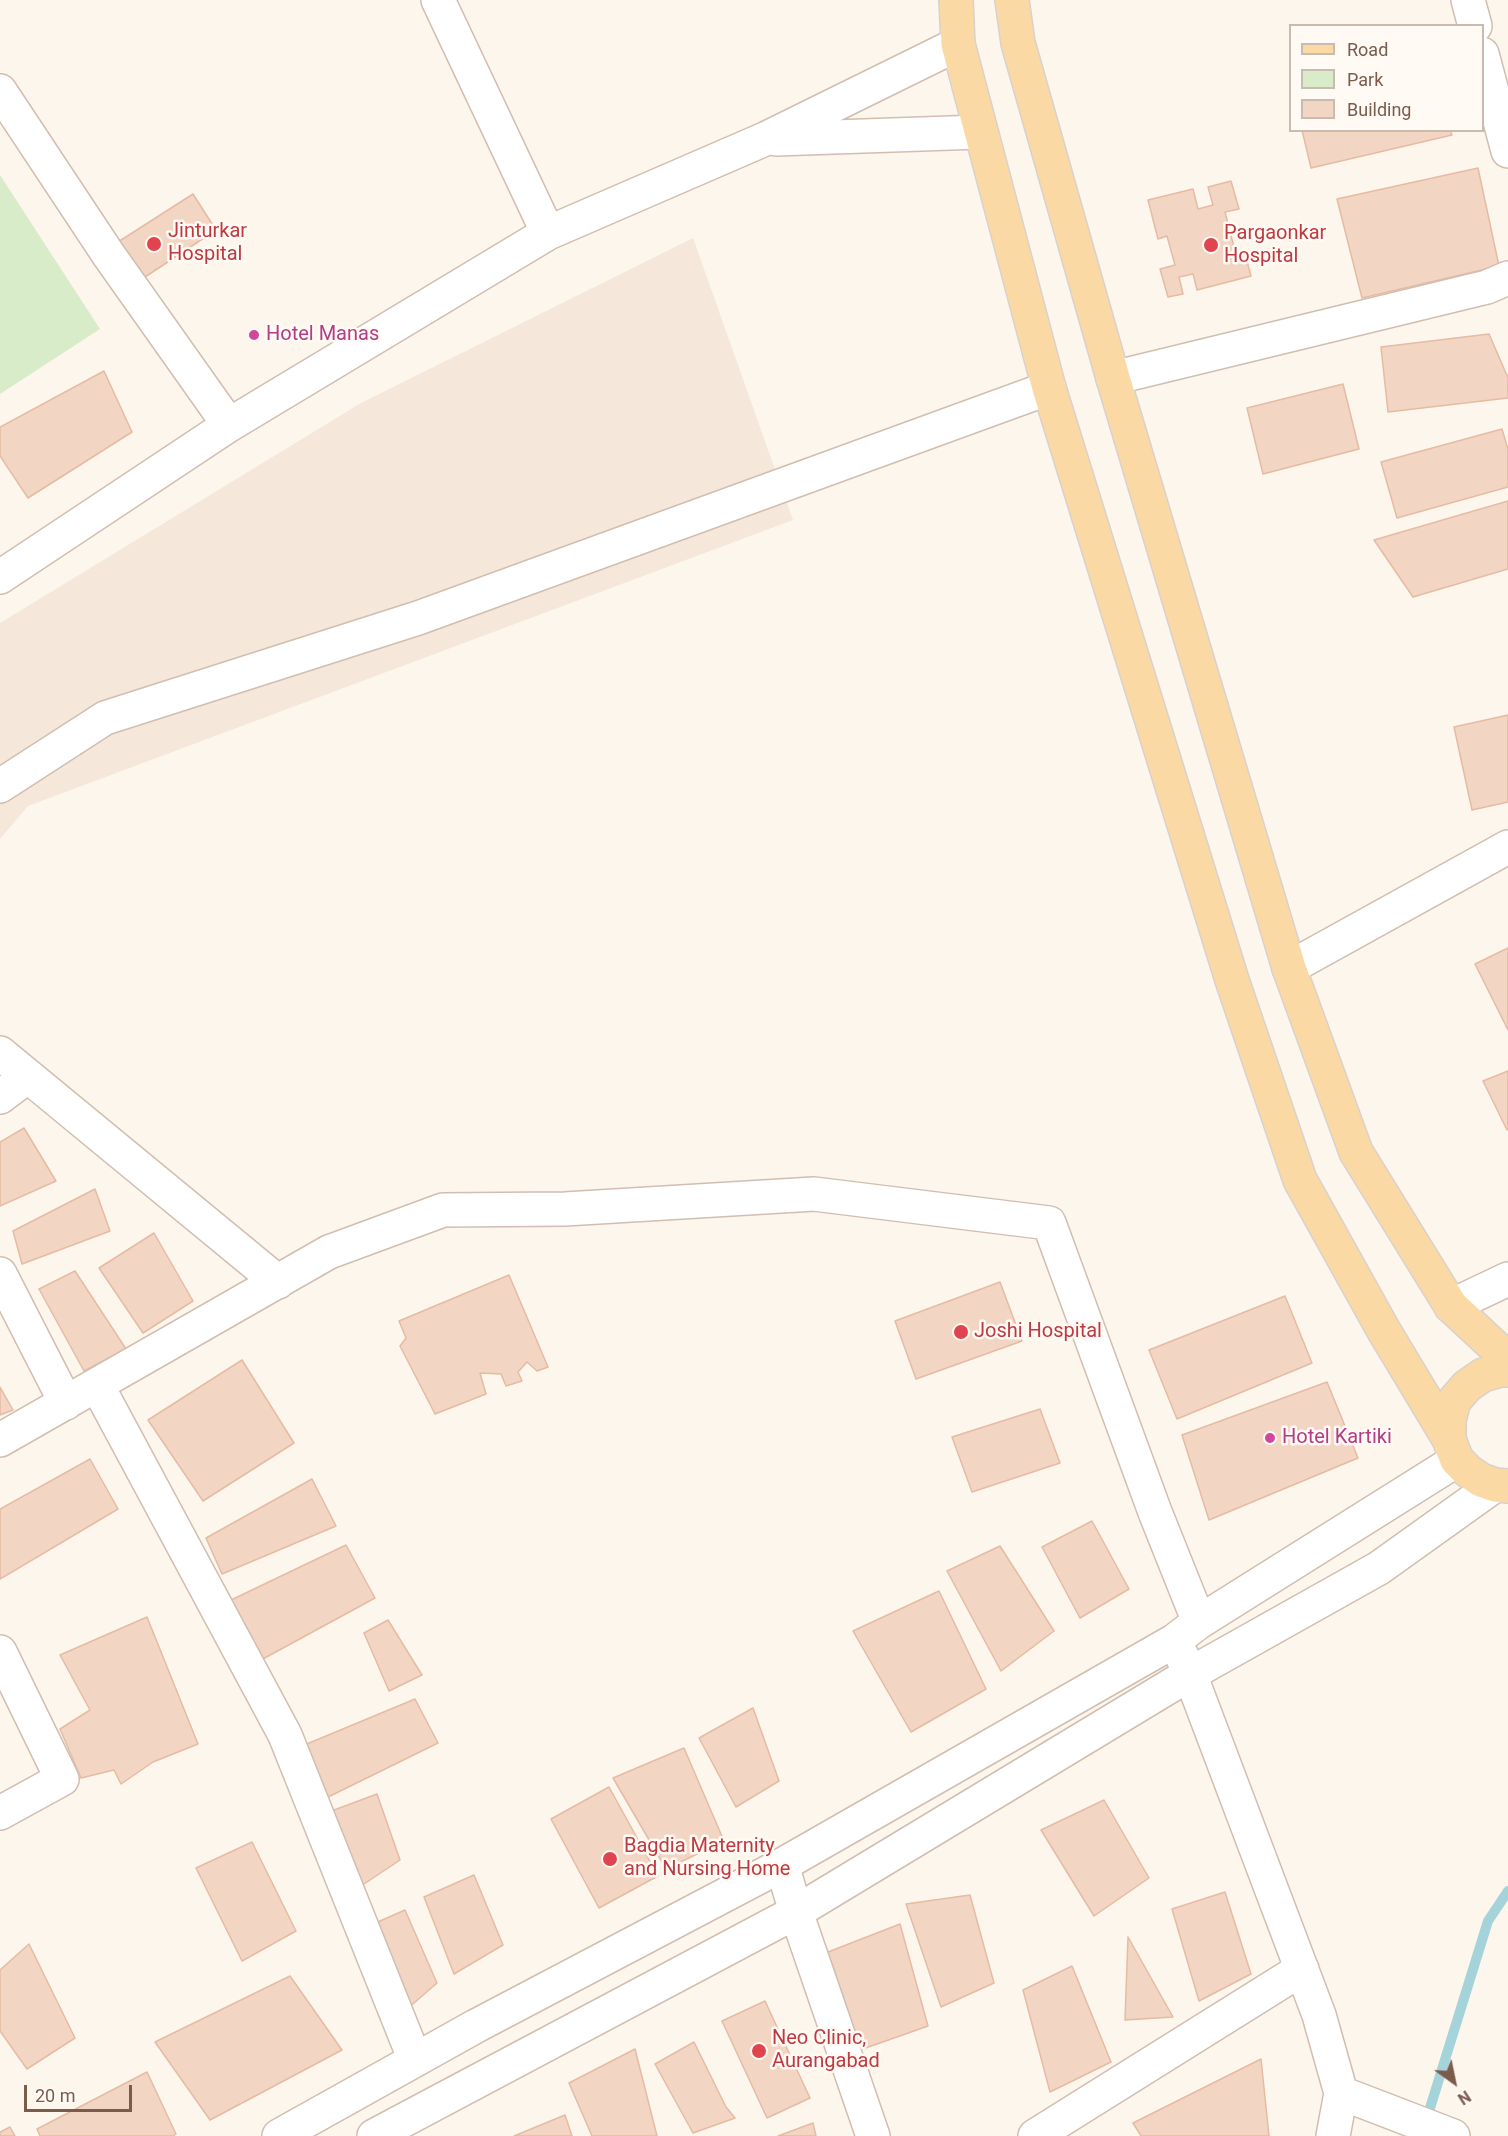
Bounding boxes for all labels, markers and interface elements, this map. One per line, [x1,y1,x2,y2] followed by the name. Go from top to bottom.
[1289,24,1484,132] legend
[1347,39,1388,60] text: Road
[1347,69,1383,90] text: Park
[1347,99,1411,120] text: Building
[168,220,247,267] place label: Jinturkar Hospital
[1224,222,1326,269] place label: Pargaonkar Hospital
[145,235,163,253] marker: Jinturkar Hospital
[1202,236,1220,254] marker: Pargaonkar Hospital
[266,323,379,347] place label: Hotel Manas
[247,328,261,342] marker: Hotel Manas
[974,1320,1102,1344] place label: Joshi Hospital
[952,1323,970,1341] marker: Joshi Hospital
[1282,1426,1392,1450] place label: Hotel Kartiki
[1263,1431,1277,1445] marker: Hotel Kartiki
[624,1835,790,1882] place label: Bagdia Maternity and Nursing Home
[601,1850,619,1868] marker: Bagdia Maternity and Nursing Home
[772,2027,880,2074] place label: Neo Clinic, Aurangabad
[750,2042,768,2060] marker: Neo Clinic, Aurangabad
[1424,2052,1484,2112] north arrow
[27,2073,135,2111] scale bar
[35,2085,75,2106] text: 20 m
[1454,2086,1474,2109] text: N

